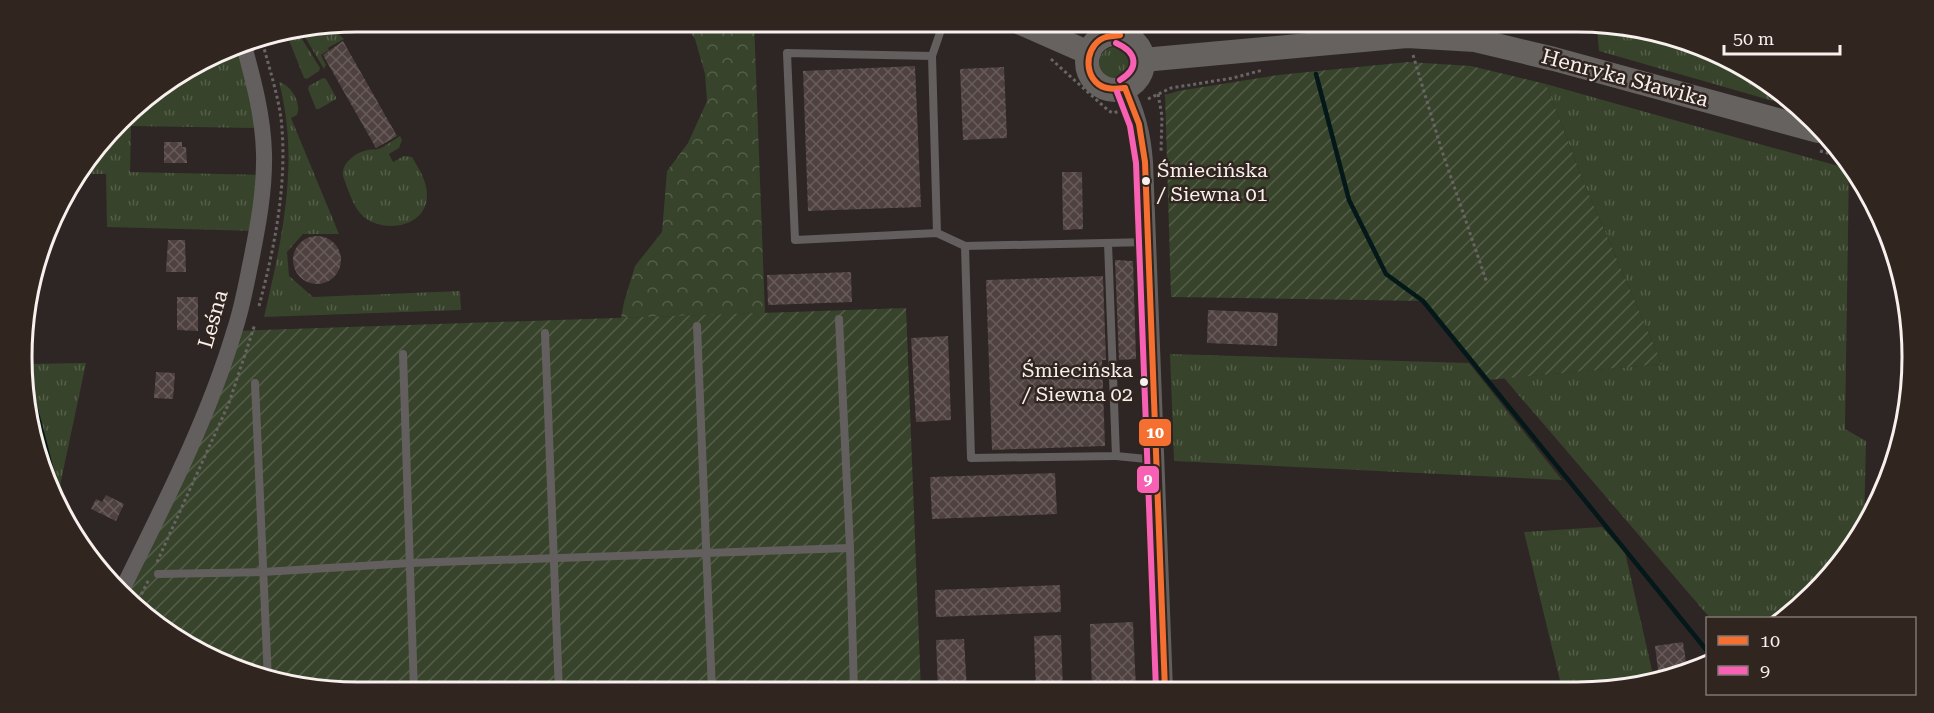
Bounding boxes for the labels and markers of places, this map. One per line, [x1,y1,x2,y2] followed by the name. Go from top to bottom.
[1156,158,1268,206] place label: Śmiecińska / Siewna 01
[1140,175,1152,187] marker: Śmiecińska / Siewna 01
[1021,358,1133,406] place label: Śmiecińska / Siewna 02
[1138,376,1150,388] marker: Śmiecińska / Siewna 02

